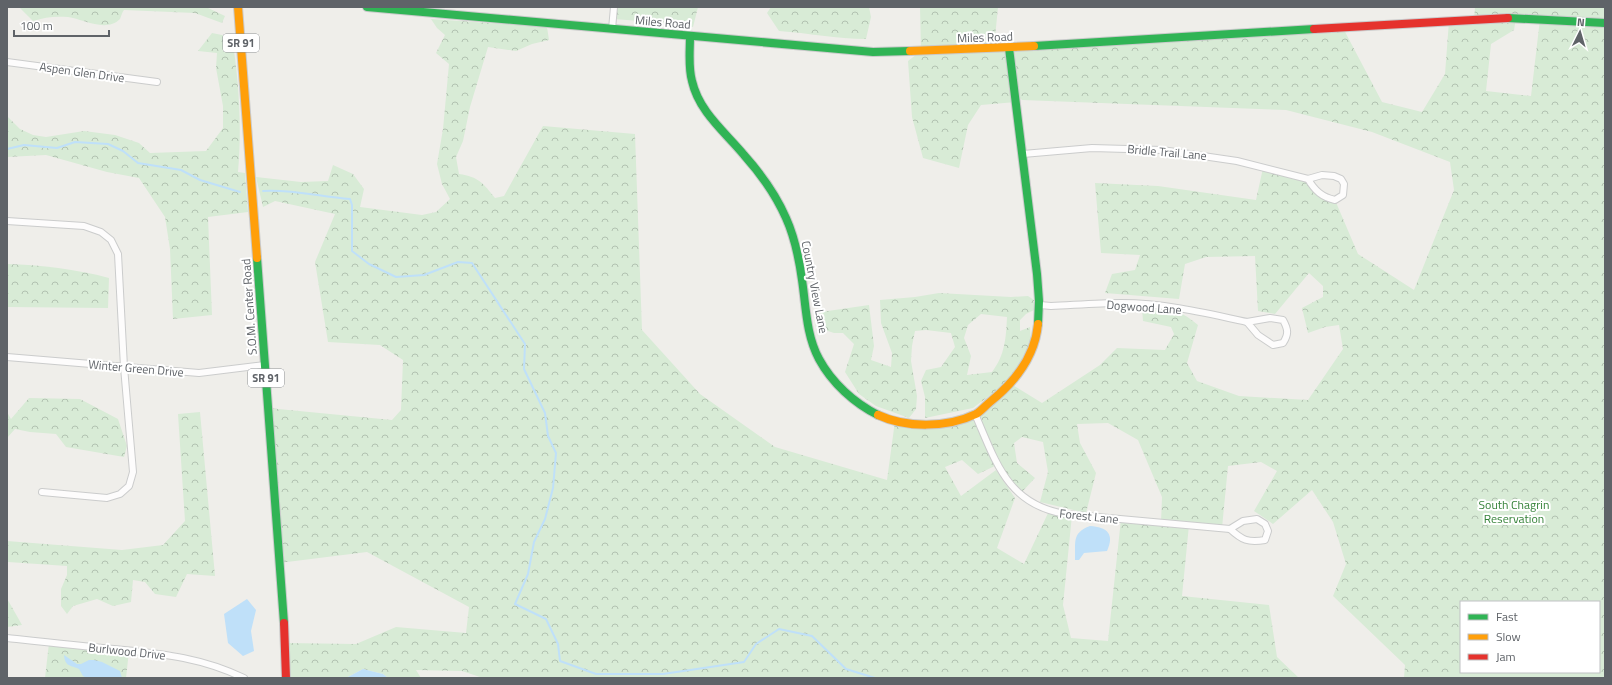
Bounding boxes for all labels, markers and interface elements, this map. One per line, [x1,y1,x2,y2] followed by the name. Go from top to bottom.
[634,10,692,34] street label: Miles Road
[14,12,109,38] scale bar
[1560,12,1600,52] north arrow
[1576,14,1585,30] text: N
[20,16,53,35] text: 100 m
[957,27,1013,47] street label: Miles Road
[223,34,259,52] road number: SR 91
[38,57,126,87] street label: Aspen Glen Drive
[1126,139,1208,165] street label: Bridle Trail Lane
[797,239,833,335] street label: Country View Lane
[236,258,262,356] street label: S.O.M. Center Road
[1106,295,1182,319] street label: Dogwood Lane
[88,354,184,382] street label: Winter Green Drive
[248,369,284,387] road number: SR 91
[1479,495,1549,528] park label: South Chagrin Reservation
[1059,503,1119,529] street label: Forest Lane
[1460,601,1600,673] legend
[1496,607,1519,626] text: Fast
[1496,627,1521,646] text: Slow
[87,637,167,665] street label: Burlwood Drive
[1496,647,1516,666] text: Jam

